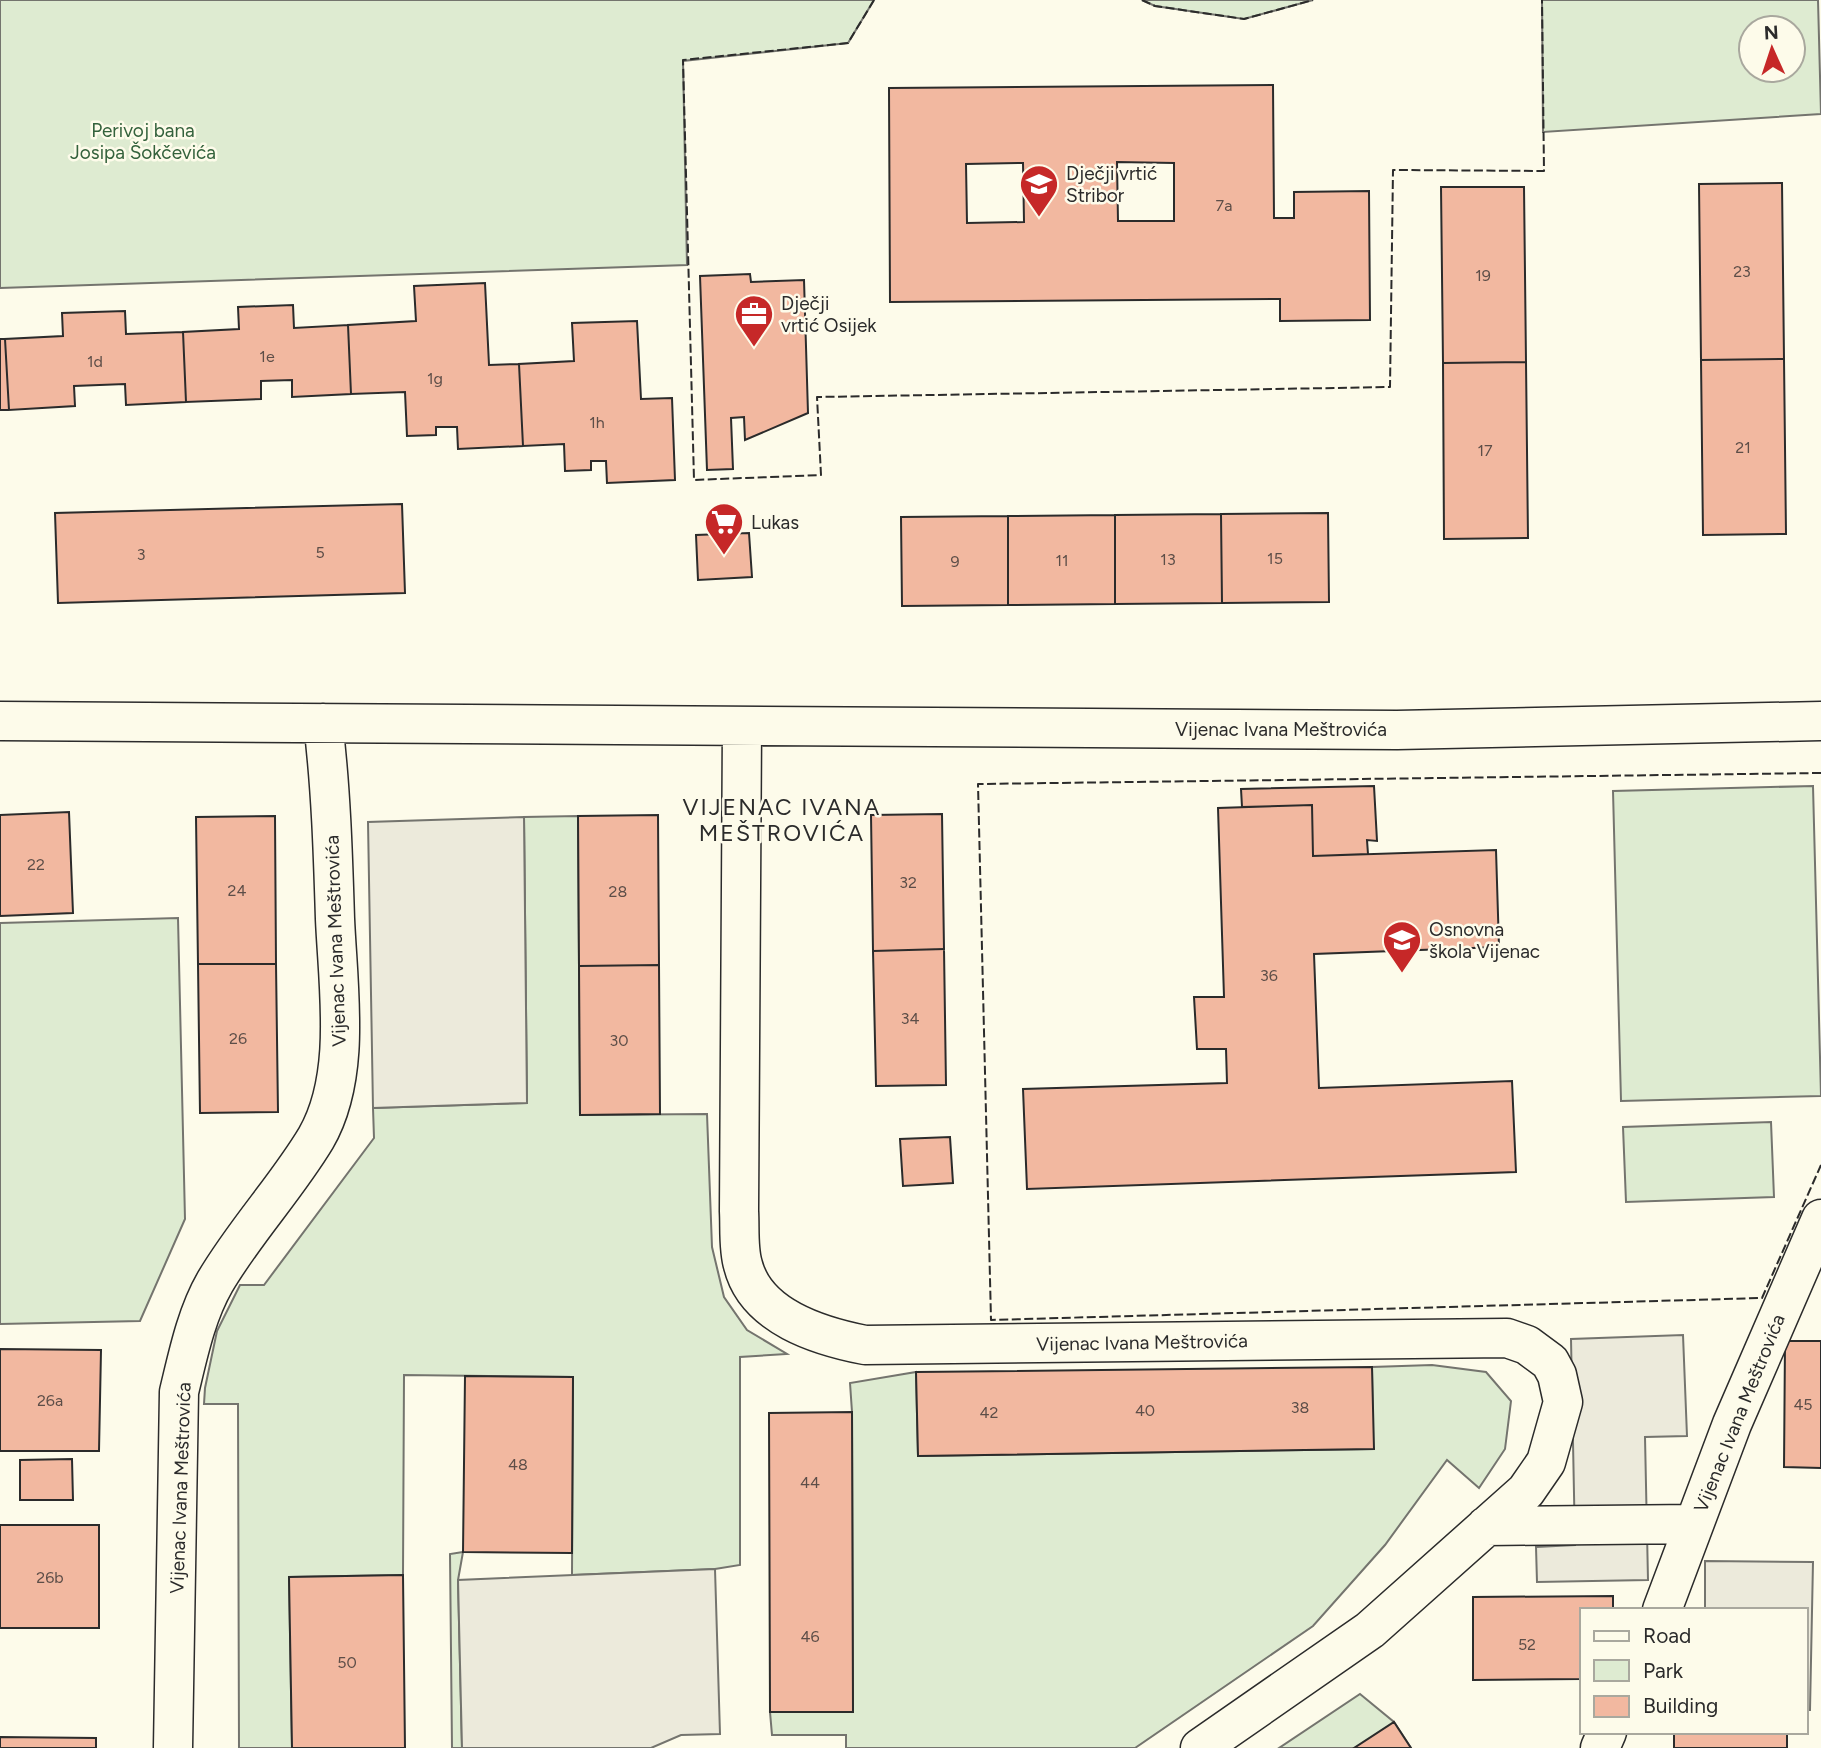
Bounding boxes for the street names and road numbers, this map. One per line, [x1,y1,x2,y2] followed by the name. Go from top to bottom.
[1175,718,1387,741] street label: Vijenac Ivana Meštrovića
[320,835,351,1047] street label: Vijenac Ivana Meštrovića
[1689,1311,1790,1516] street label: Vijenac Ivana Meštrovića
[1036,1329,1248,1356] street label: Vijenac Ivana Meštrovića
[165,1382,196,1594] street label: Vijenac Ivana Meštrovića

